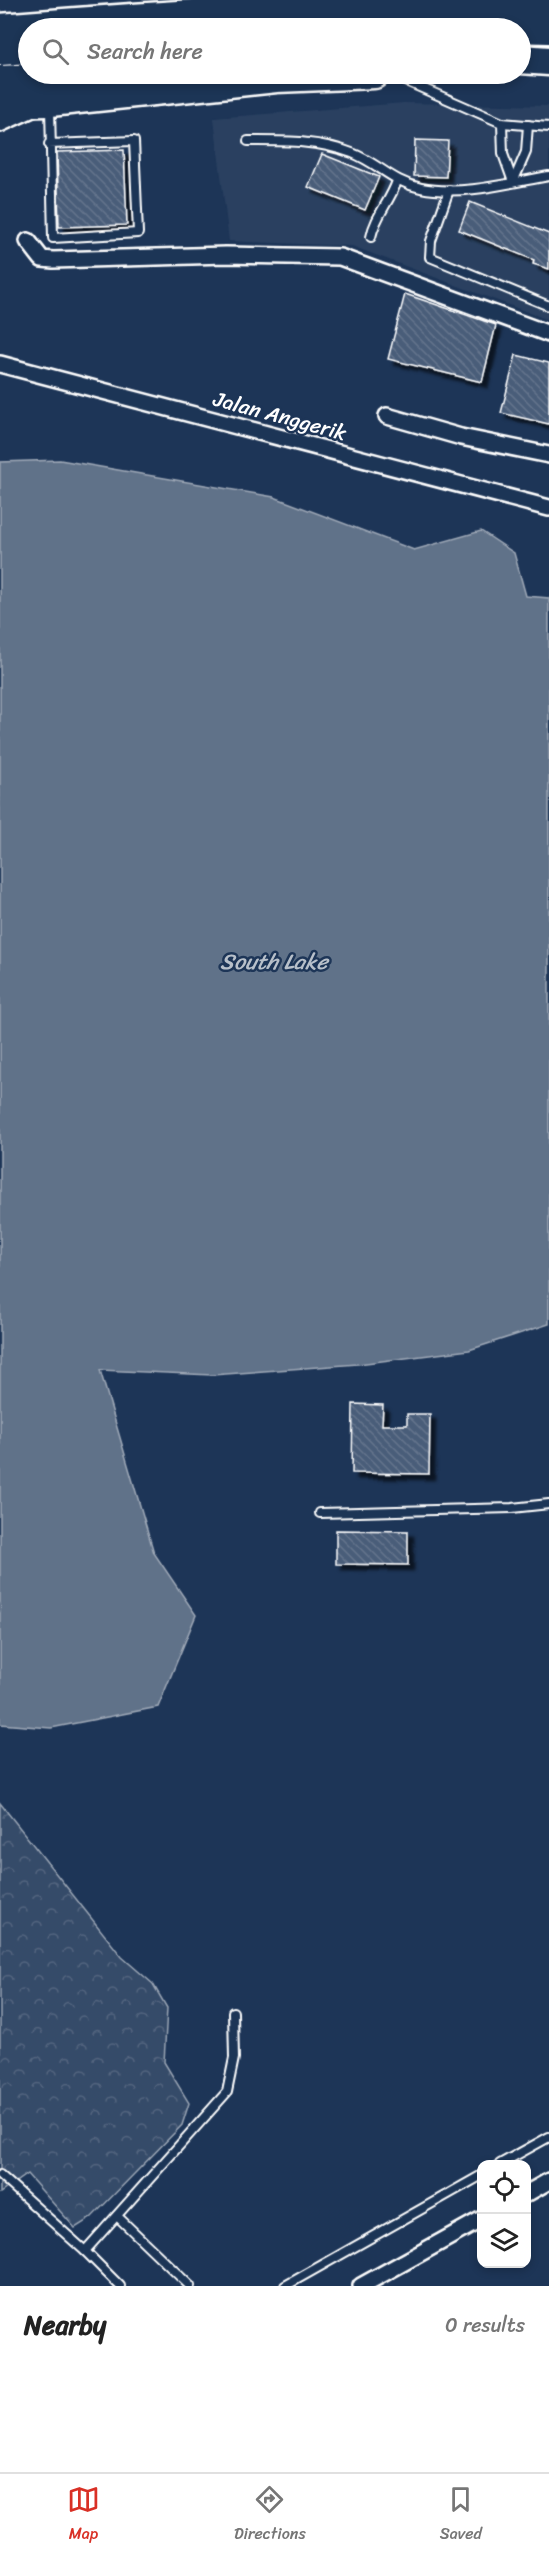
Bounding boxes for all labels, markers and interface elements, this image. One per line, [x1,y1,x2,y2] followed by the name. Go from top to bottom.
[18,18,531,84] search box
[87,32,203,71] text: Search here
[39,35,72,68] icon: search
[208,380,352,452] street label: Jalan Anggerik
[220,942,331,981] water label: South Lake
[477,2160,531,2268] map controls
[477,2160,531,2214] button: locate
[477,2214,531,2268] button: layers
[24,2302,106,2348] text: Nearby
[445,2308,525,2343] text: 0 results
[67,2483,100,2548] tab: Map
[234,2483,306,2548] tab: Directions
[440,2483,482,2548] tab: Saved

